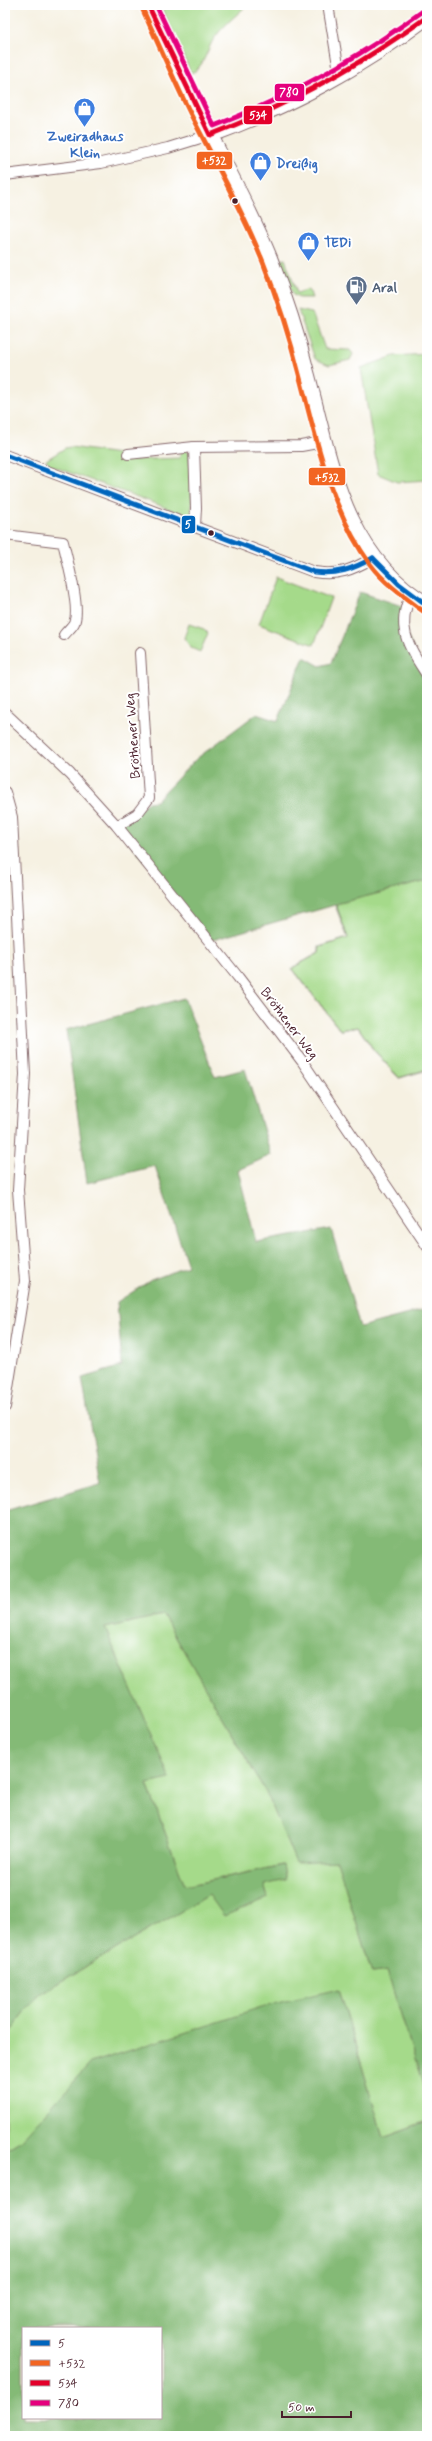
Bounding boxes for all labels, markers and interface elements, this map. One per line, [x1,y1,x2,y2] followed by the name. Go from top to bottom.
[274,83,305,102] line badge: 780
[279,86,299,100] text: 780
[72,95,98,128] shop icon: Zweiradhaus Klein
[243,105,273,125] line badge: 534
[249,109,267,123] text: 534
[47,128,124,162] place label: Zweiradhaus Klein
[247,150,273,183] shop icon: Dreißig
[196,151,233,170] line badge: +532
[201,154,227,168] text: +532
[276,155,318,174] place label: Dreißig
[230,196,240,206] unlabelled marker
[295,229,321,262] shop icon: TEDi
[324,234,351,252] place label: TEDi
[343,274,369,307] fuel station icon: Aral
[372,279,397,297] place label: Aral
[308,467,346,486] line badge: +532
[314,471,340,485] text: +532
[181,515,196,534] line badge: 5
[185,518,192,532] text: 5
[206,528,216,538] unlabelled marker
[121,692,145,780] street label: Bröthener Weg
[256,984,322,1063] street label: Bröthener Weg
[22,2327,162,2419] legend
[58,2336,65,2352] text: 5
[58,2356,86,2372] text: +532
[58,2376,77,2392] text: 534
[282,2393,351,2419] scale bar
[58,2396,79,2412] text: 780
[288,2400,315,2416] text: 50 m

